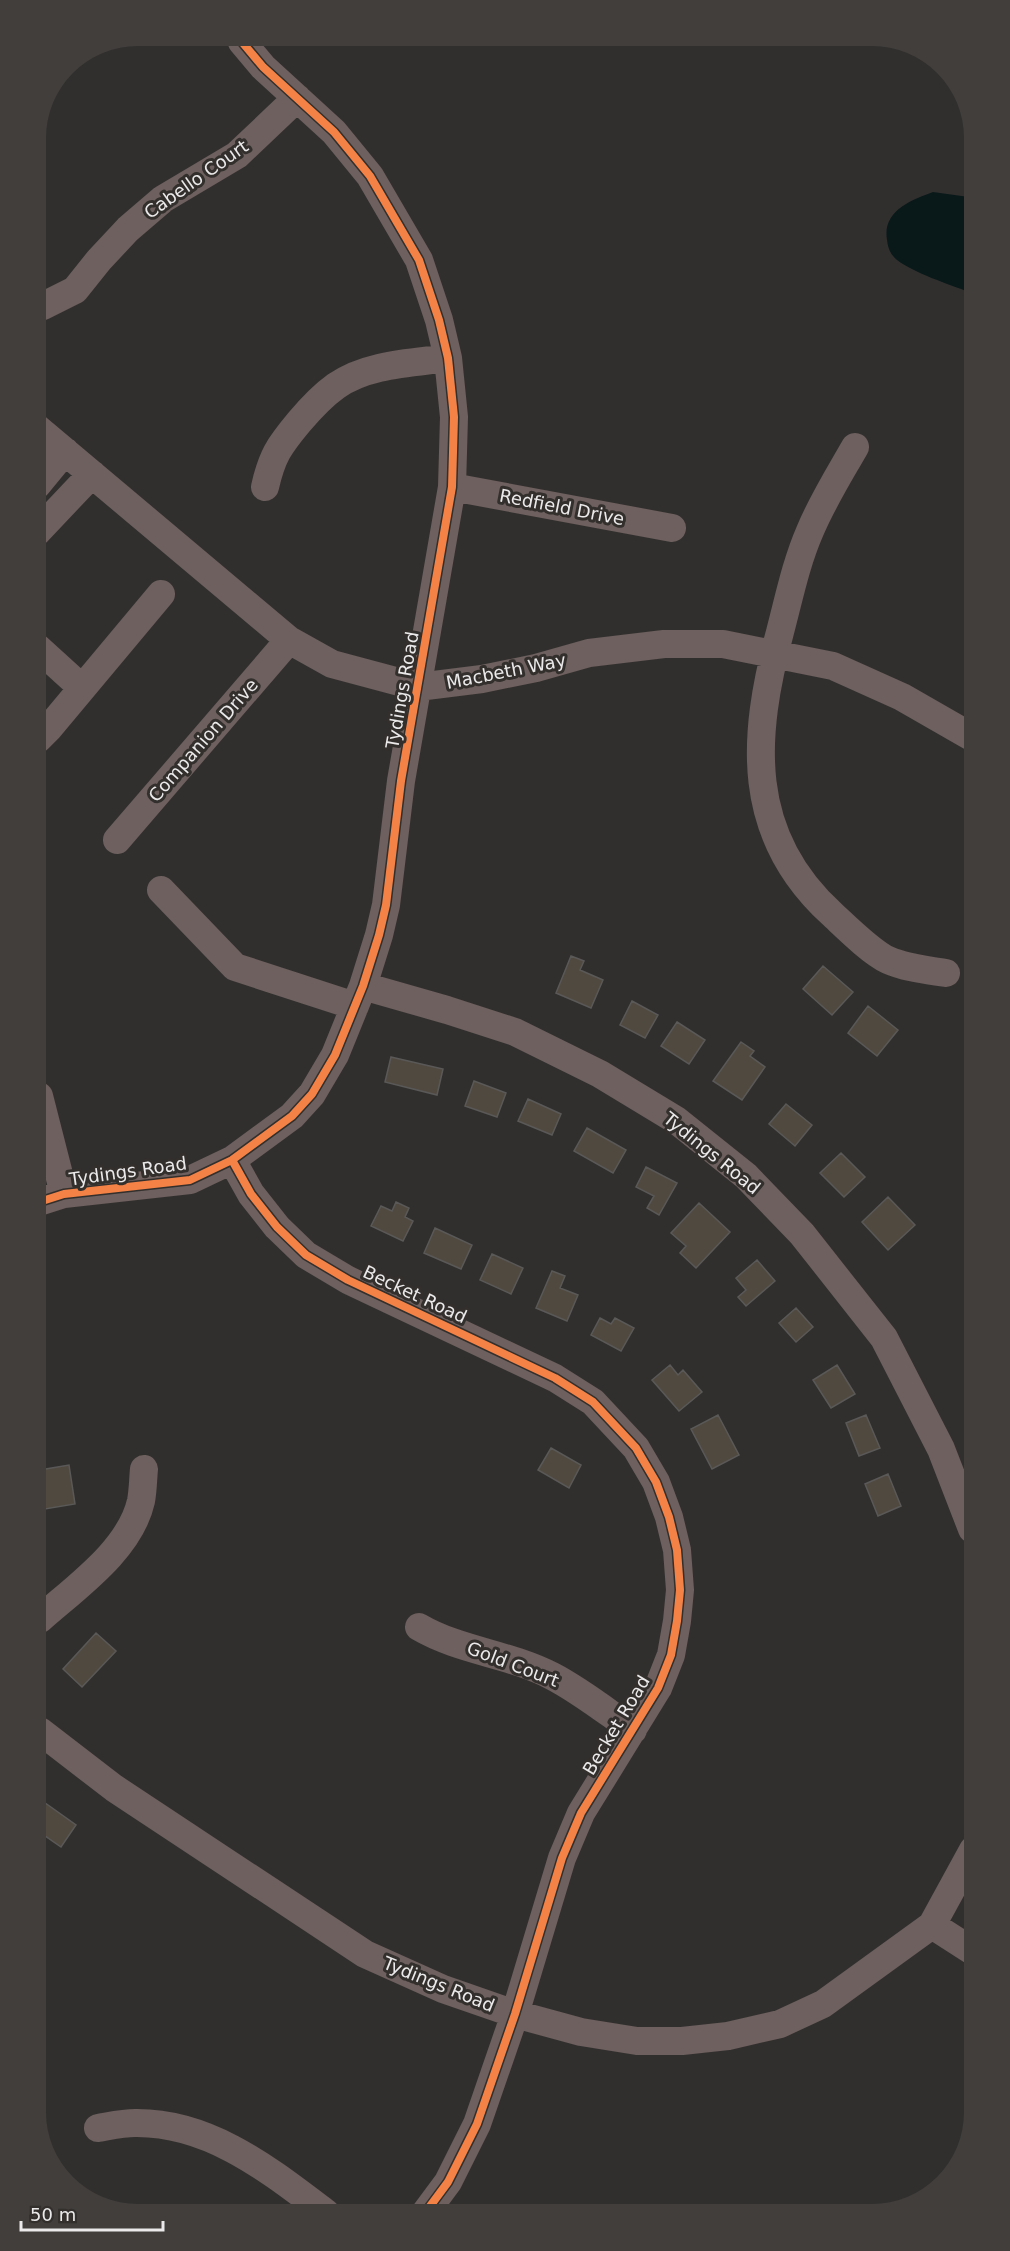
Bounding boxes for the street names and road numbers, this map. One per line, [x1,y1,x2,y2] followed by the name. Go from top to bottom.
[140,135,252,223] street label: Cabello Court
[498,485,626,529] street label: Redfield Drive
[381,630,423,751] street label: Tydings Road
[444,649,568,693] street label: Macbeth Way
[144,674,262,806] street label: Companion Drive
[659,1107,765,1198] street label: Tydings Road
[67,1152,188,1190] street label: Tydings Road
[360,1261,470,1327] street label: Becket Road
[464,1637,562,1691] street label: Gold Court
[578,1672,654,1778] street label: Becket Road
[379,1952,498,2016] street label: Tydings Road

